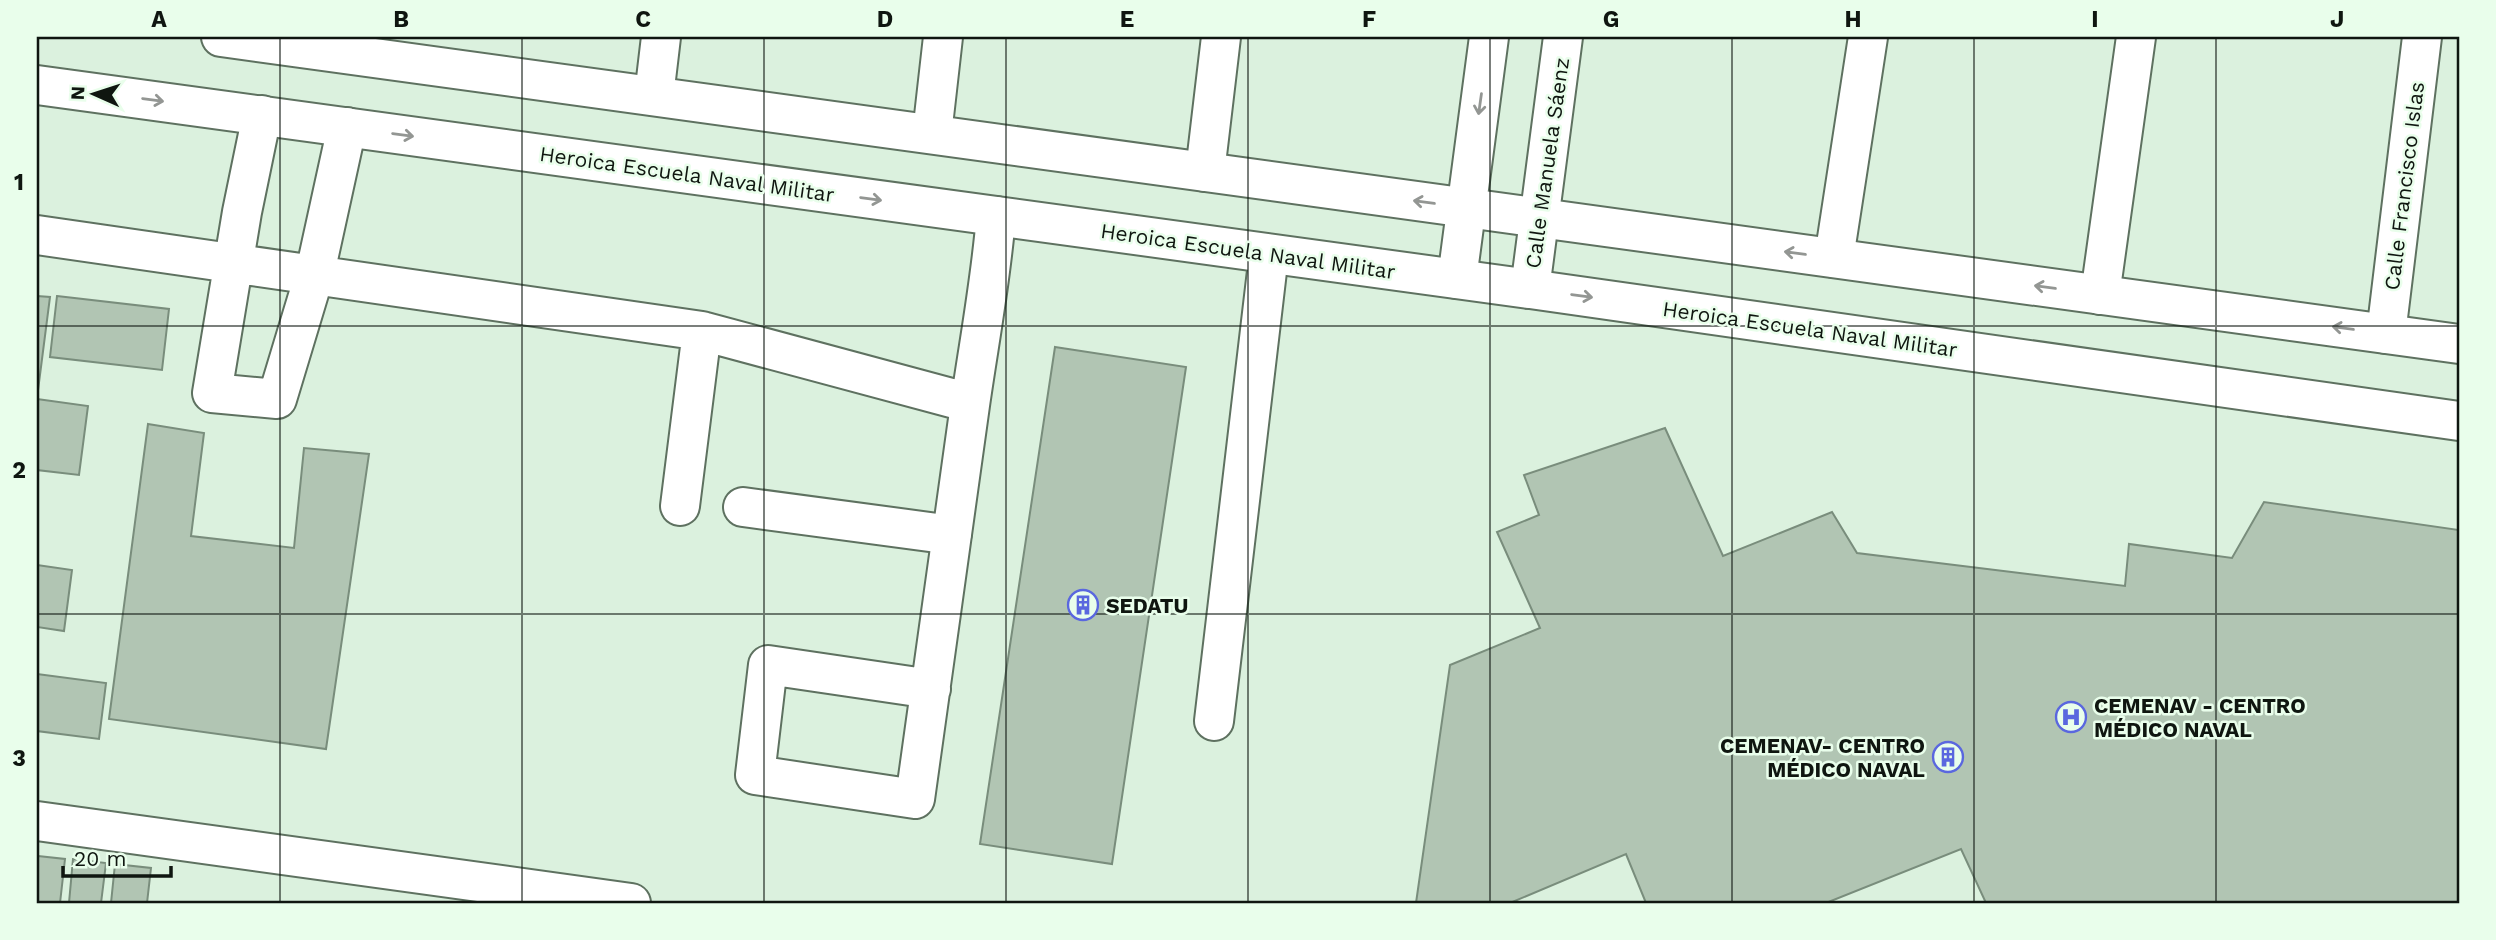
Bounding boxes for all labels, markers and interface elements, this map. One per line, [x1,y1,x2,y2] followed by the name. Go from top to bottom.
[151,6,167,33] text: A
[393,6,409,33] text: B
[635,6,651,33] text: C
[877,6,893,33] text: D
[1120,6,1134,33] text: E
[1362,6,1376,33] text: F
[1603,6,1619,33] text: G
[1844,6,1862,33] text: H
[2091,6,2099,33] text: I
[2330,6,2344,33] text: J
[1520,56,1574,270] street label: Calle Manuela Sáenz
[60,60,130,130] north arrow
[2379,80,2429,292] street label: Calle Francisco Islas
[66,85,89,101] text: N
[1473,93,1486,115] one-way arrow
[141,94,164,107] one-way arrow
[391,129,413,142] one-way arrow
[538,141,836,207] street label: Heroica Escuela Naval Militar
[14,169,24,196] text: 1
[859,193,882,206] one-way arrow
[1413,195,1436,208] one-way arrow
[1099,218,1397,284] street label: Heroica Escuela Naval Militar
[1784,246,1807,259] one-way arrow
[2034,281,2057,294] one-way arrow
[1570,290,1592,303] one-way arrow
[1661,296,1959,362] street label: Heroica Escuela Naval Militar
[2332,322,2355,335] one-way arrow
[12,457,26,484] text: 2
[1066,588,1100,622] building icon: SEDATU
[1106,593,1188,618] place label: SEDATU
[2094,693,2306,742] place label: CEMENAV - CENTRO MÉDICO NAVAL
[2054,700,2088,734] hospital icon: CEMENAV - CENTRO MÉDICO NAVAL
[1720,733,1925,782] place label: CEMENAV- CENTRO MÉDICO NAVAL
[1931,740,1965,774] building icon: CEMENAV- CENTRO MÉDICO NAVAL
[12,745,26,772] text: 3
[63,835,172,879] scale bar
[74,846,126,871] text: 20 m

